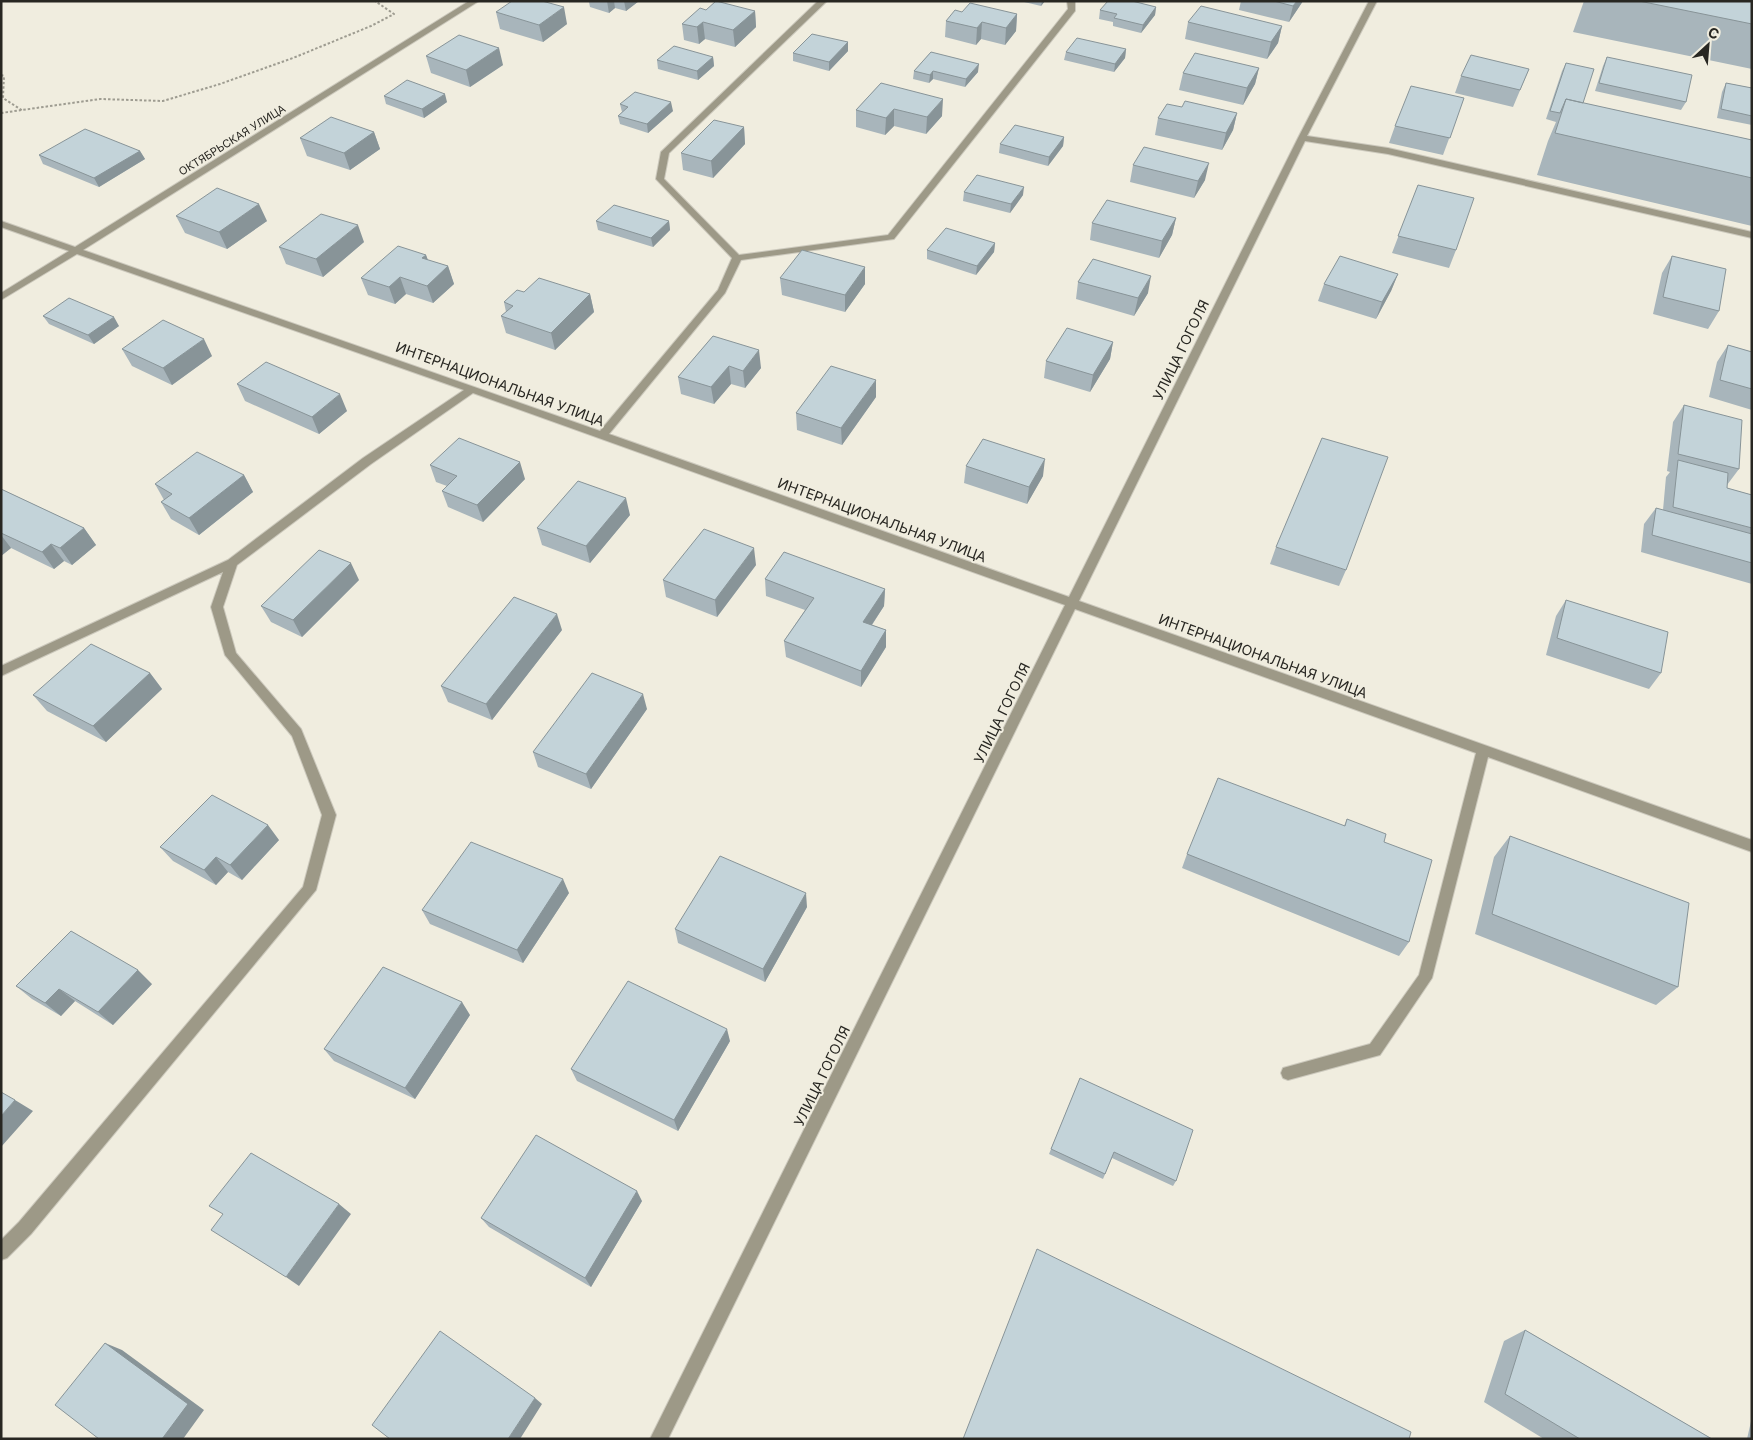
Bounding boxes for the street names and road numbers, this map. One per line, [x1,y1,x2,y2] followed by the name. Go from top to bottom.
[176,101,288,179] street label: ОКТЯБРЬСКАЯ УЛИЦА
[1149,297,1212,403] street label: УЛИЦА ГОГОЛЯ
[393,338,607,429] street label: ИНТЕРНАЦИОНАЛЬНАЯ УЛИЦА
[775,474,989,565] street label: ИНТЕРНАЦИОНАЛЬНАЯ УЛИЦА
[1156,610,1370,701] street label: ИНТЕРНАЦИОНАЛЬНАЯ УЛИЦА
[970,660,1033,766] street label: УЛИЦА ГОГОЛЯ
[790,1023,853,1129] street label: УЛИЦА ГОГОЛЯ

